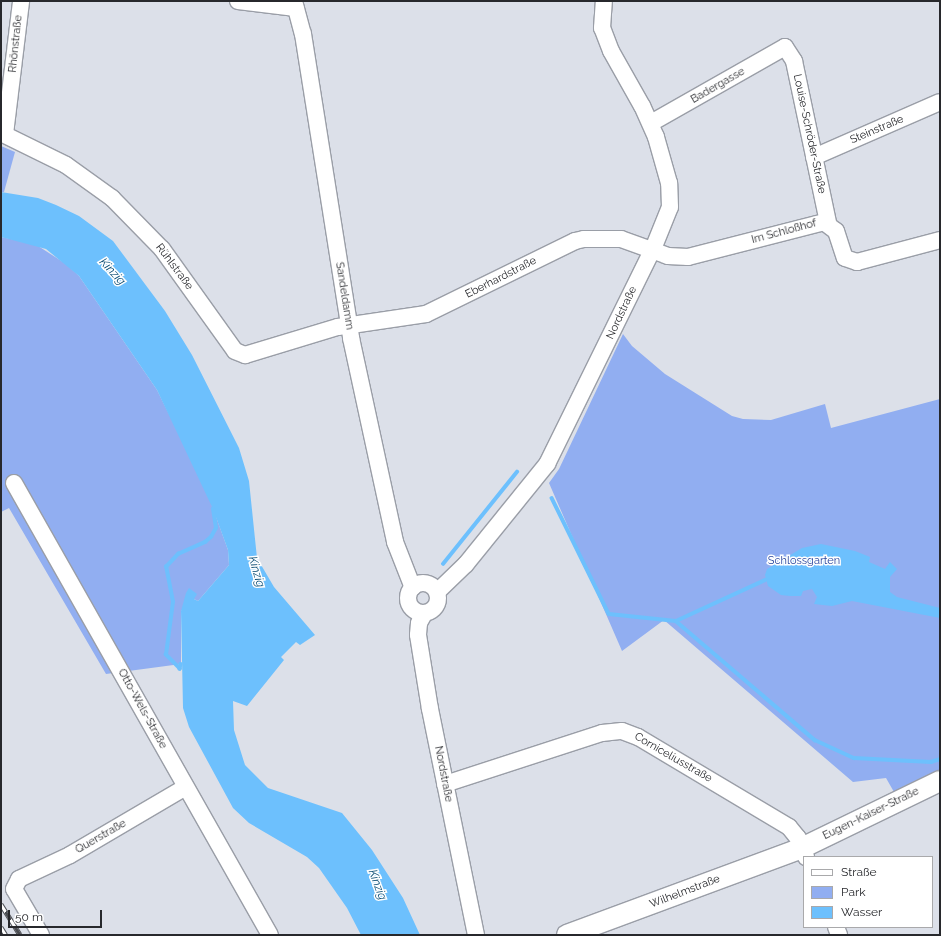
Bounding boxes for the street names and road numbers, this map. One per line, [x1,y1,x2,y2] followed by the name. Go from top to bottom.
[6,15,26,73] street label: Rhönstraße
[689,65,747,107] street label: Badergasse
[790,73,828,195] street label: Louise-Schröder-Straße
[848,113,906,147] street label: Steinstraße
[750,217,818,247] street label: Im Schloßhof
[152,241,196,293] street label: Rühlstraße
[463,254,539,302] street label: Eberhardstraße
[332,261,356,331] street label: Sandeldamm
[604,284,640,342] street label: Nordstraße
[115,667,169,751] street label: Otto-Wels-Straße
[632,730,714,786] street label: Corniceliusstraße
[431,745,455,803] street label: Nordstraße
[821,785,921,843] street label: Eugen-Kaiser-Straße
[73,817,129,857] street label: Querstraße
[648,873,722,911] street label: Wilhelmstraße

